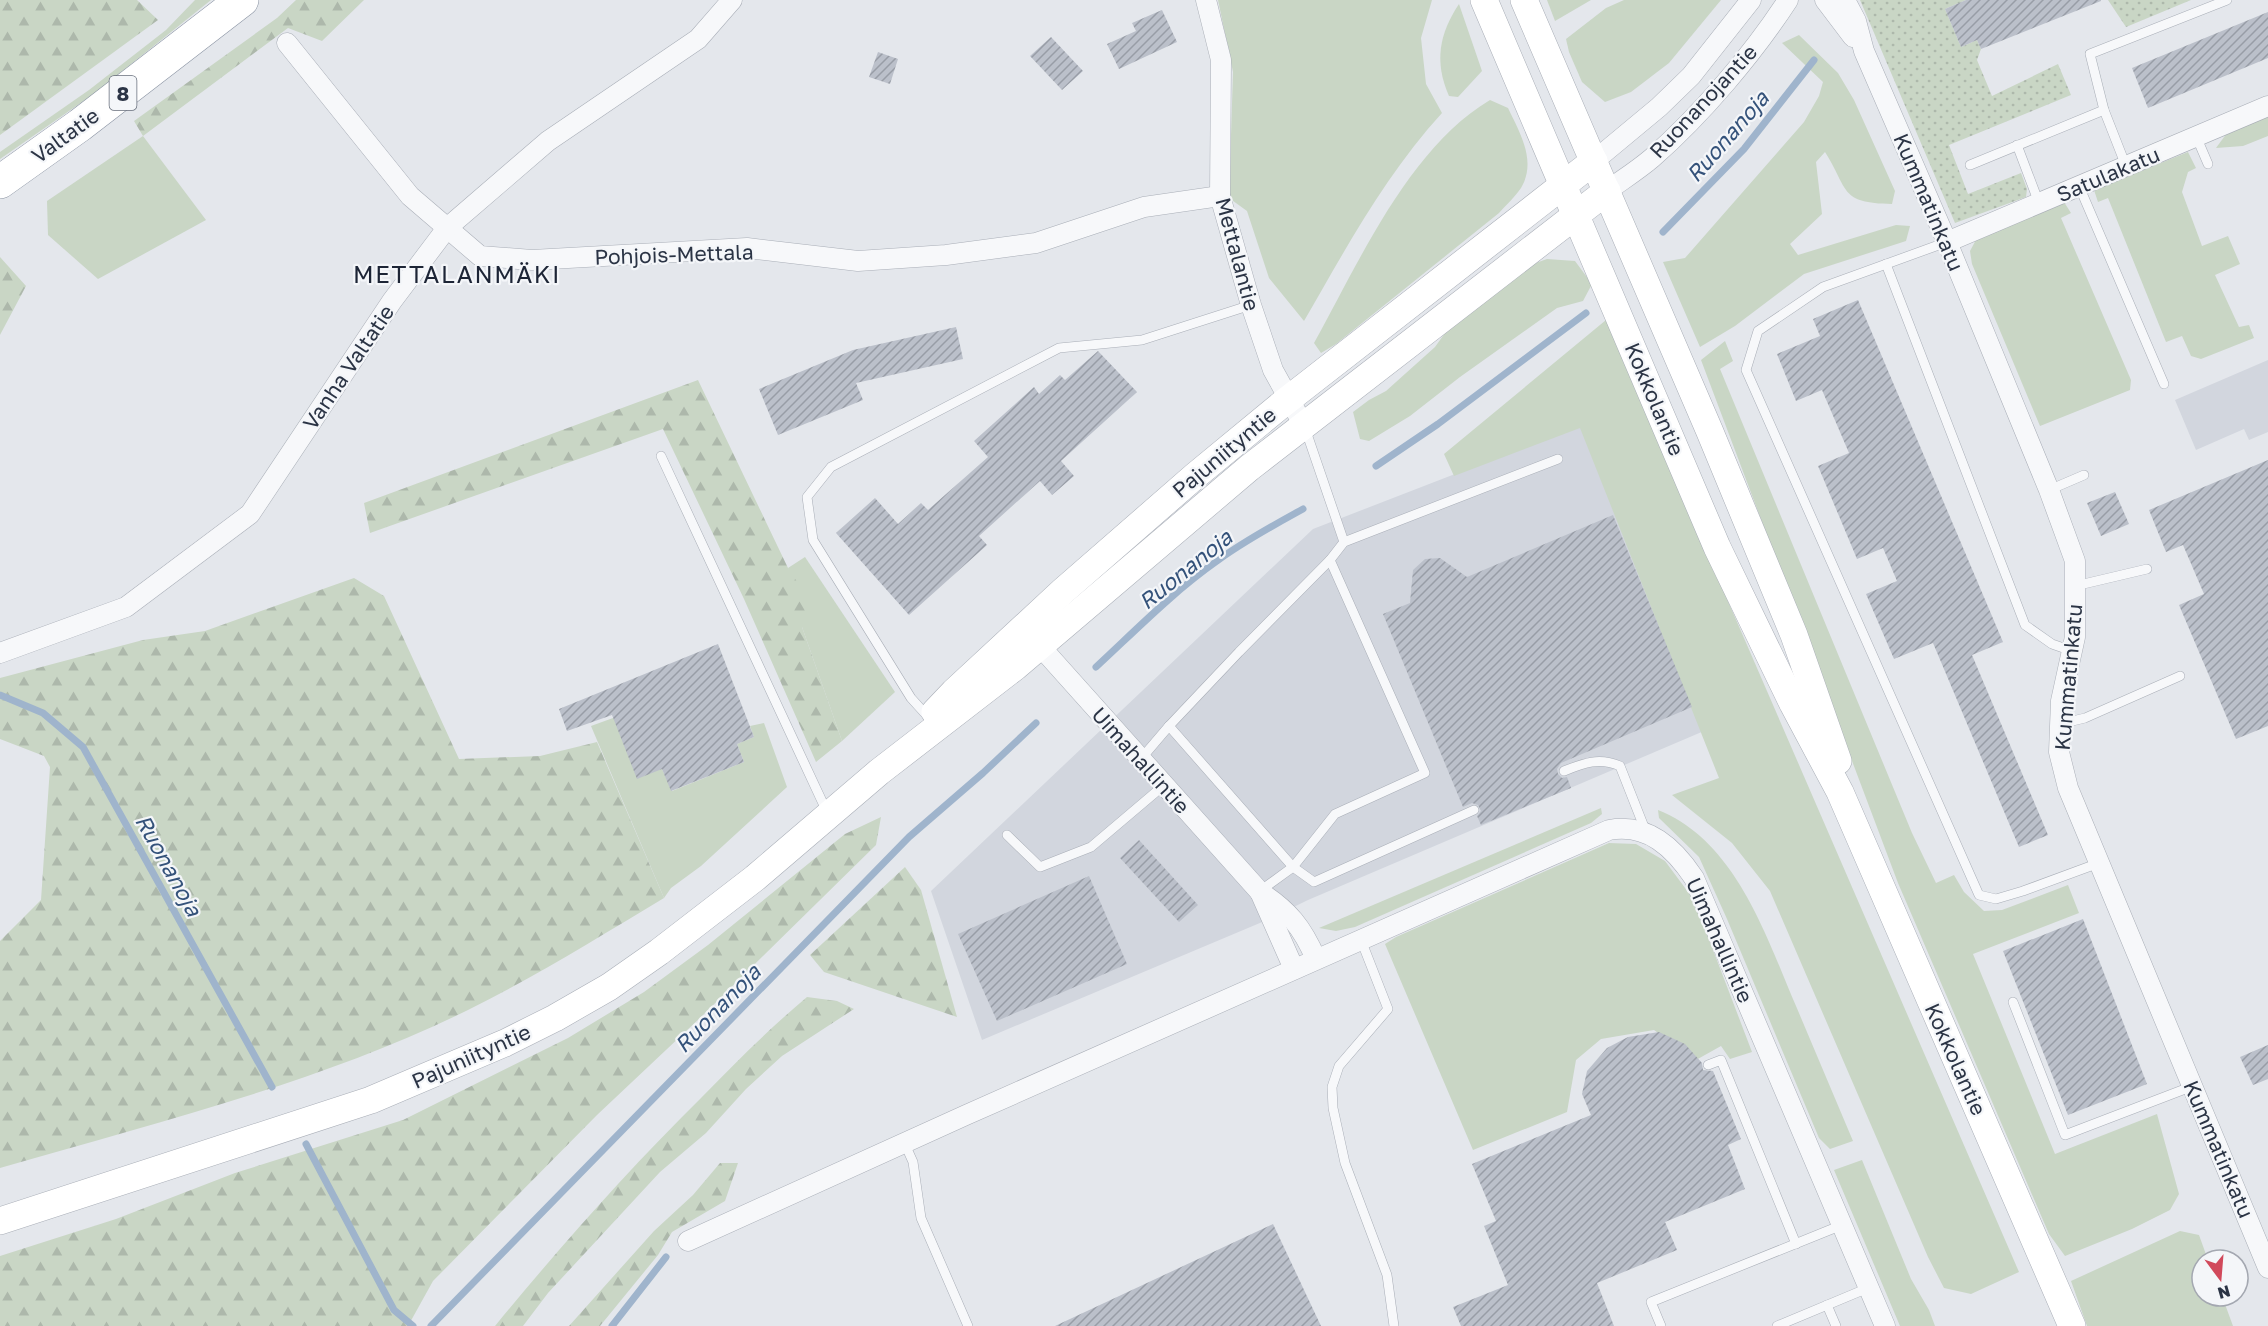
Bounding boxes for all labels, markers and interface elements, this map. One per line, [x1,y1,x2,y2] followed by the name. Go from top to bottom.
[1644,39,1762,163] street label: Ruonanojantie
[110,76,136,110] road number: 8
[1680,85,1774,187] water label: Ruonanoja
[26,102,104,168] street label: Valtatie
[1888,129,1970,275] street label: Kummatinkatu
[2053,141,2163,207] street label: Satulakatu
[1210,195,1266,313] street label: Mettalantie
[594,238,754,270] street label: Pohjois-Mettala
[353,259,561,288] district label: METTALANMÄKI
[297,300,399,434] street label: Vanha Valtatie
[1620,339,1690,459] street label: Kokkolantie
[1167,401,1281,503] street label: Pajuniityntie
[1133,522,1238,615] water label: Ruonanoja
[2049,603,2087,751] street label: Kummatinkatu
[1086,701,1196,819] street label: Uimahallintie
[130,809,209,922] water label: Ruonanoja
[1681,873,1759,1007] street label: Uimahallintie
[668,957,767,1058] water label: Ruonanoja
[1920,999,1992,1119] street label: Kokkolantie
[408,1018,534,1094] street label: Pajuniityntie
[2178,1076,2260,1222] street label: Kummatinkatu
[2190,1248,2250,1308] north arrow
[2216,1281,2233,1304] text: N

